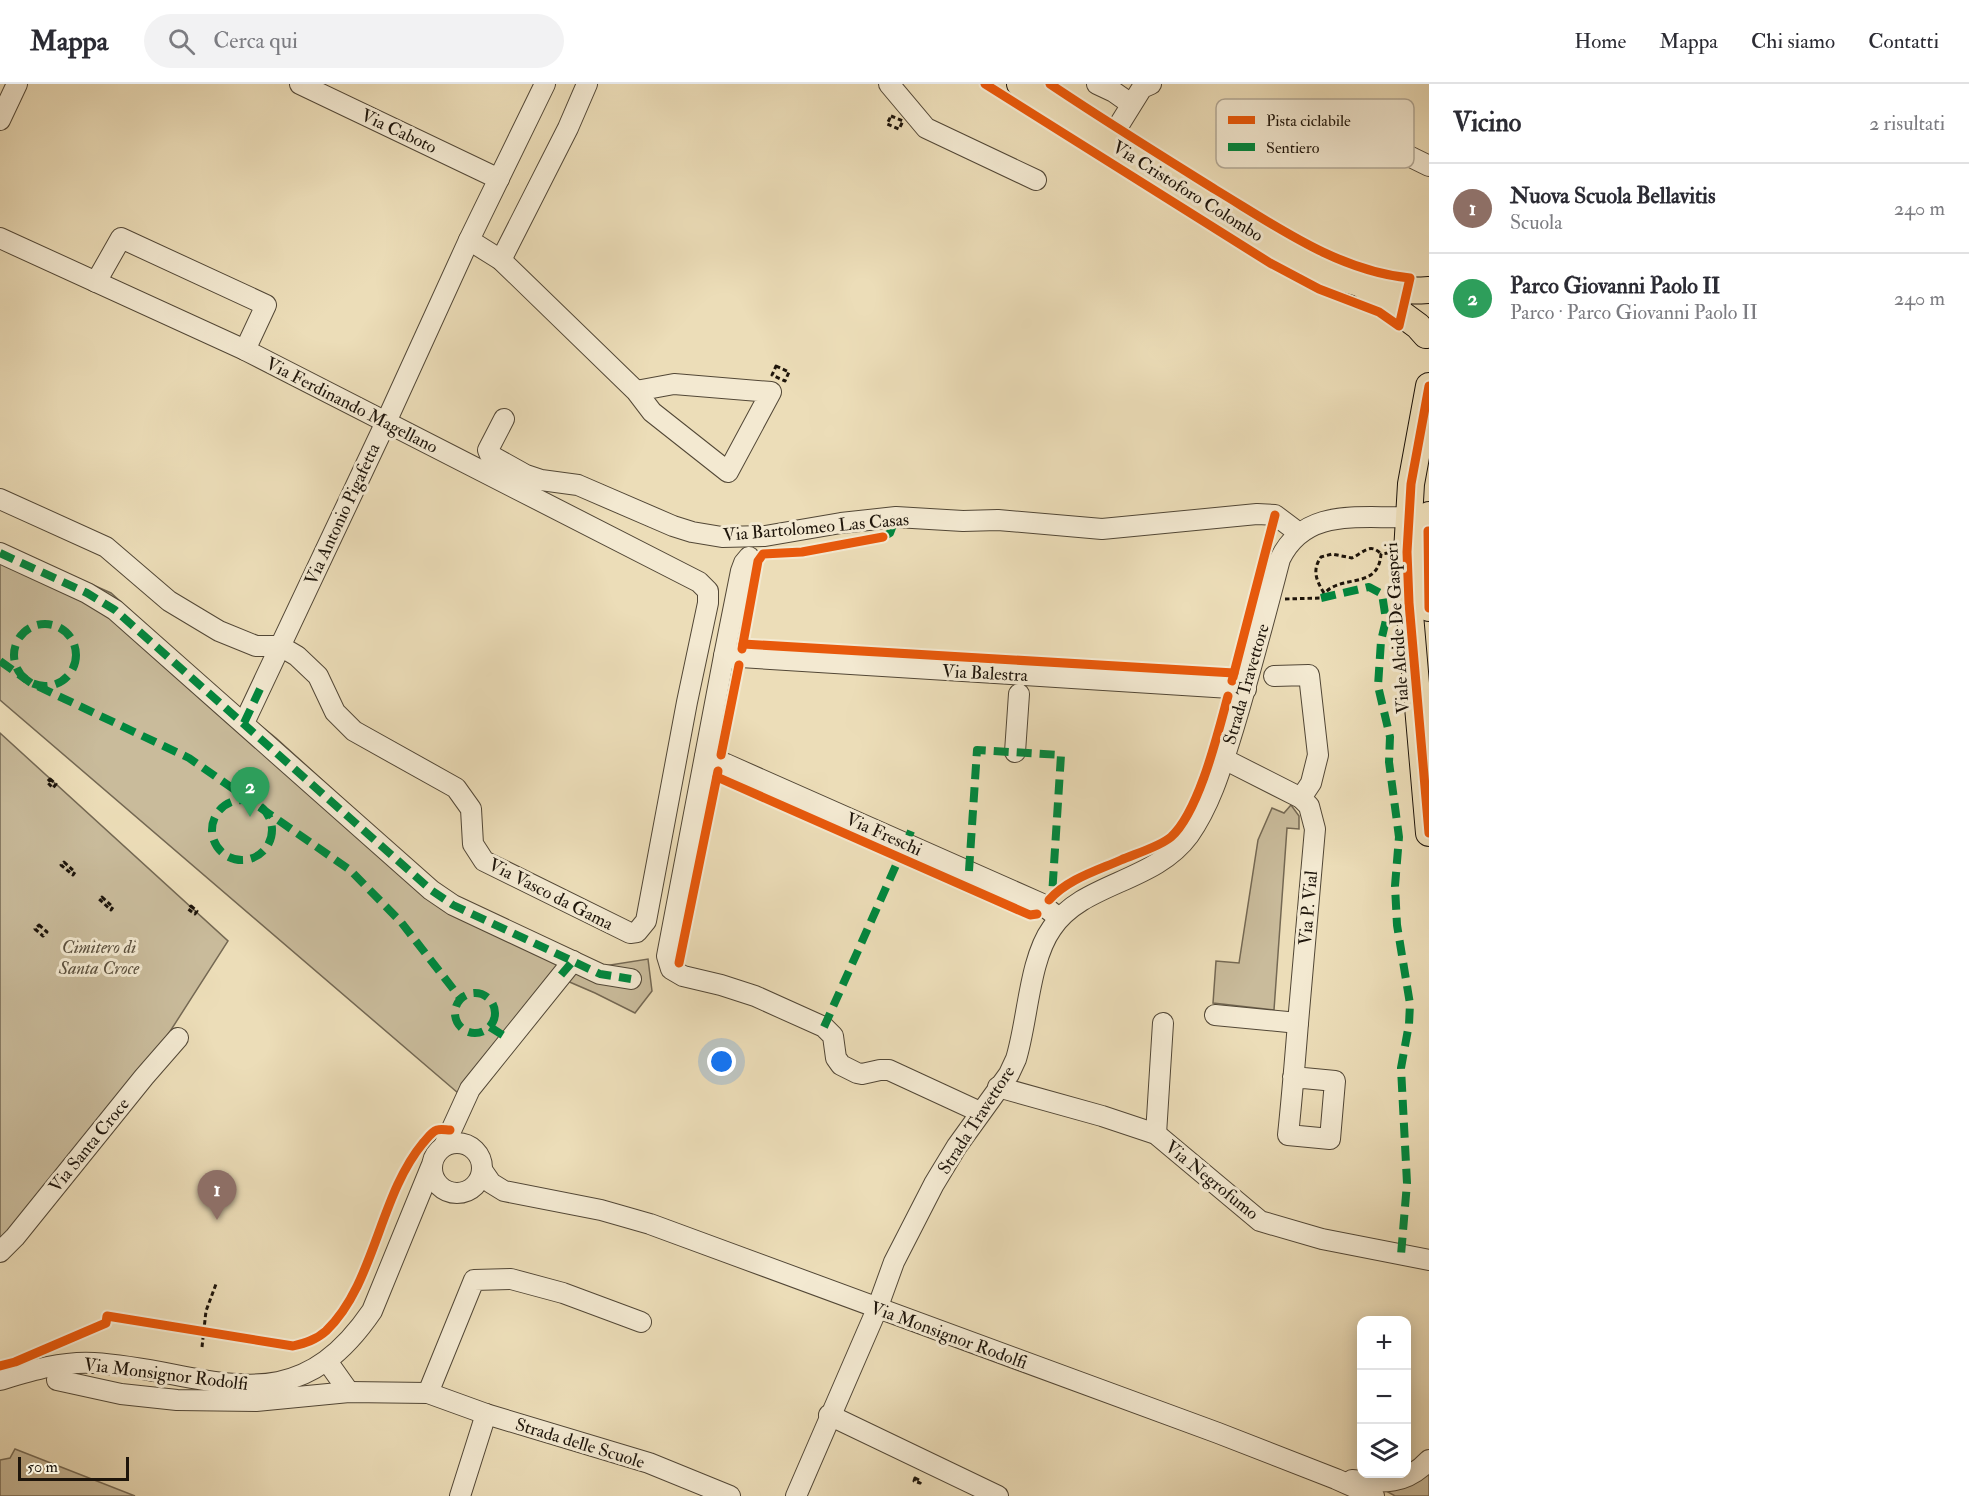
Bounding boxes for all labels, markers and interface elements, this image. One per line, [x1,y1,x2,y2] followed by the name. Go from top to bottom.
[144,14,564,68] search box
[30,24,108,59] text: Mappa
[165,25,198,58] icon: search
[213,27,298,55] text: Cerca qui
[1574,28,1626,55] text: Home
[1659,28,1718,55] text: Mappa
[1751,28,1835,55] text: Chi siamo
[1868,28,1939,55] text: Contatti
[1216,99,1414,168] legend
[357,104,441,159] street label: Via Caboto
[1453,107,1521,139] text: Vicino
[1266,111,1351,131] text: Pista ciclabile
[1869,111,1945,136] text: 2 risultati
[1108,136,1268,247] street label: Via Cristoforo Colombo
[1266,138,1320,158] text: Sentiero
[1510,182,1716,210] text: Nuova Scuola Bellavitis
[1469,196,1476,221] text: 1
[1894,196,1945,221] text: 240 m
[1510,210,1562,235] text: Scuola
[1510,272,1720,300] text: Parco Giovanni Paolo II
[1467,286,1478,311] text: 2
[1894,286,1945,311] text: 240 m
[1510,300,1758,325] text: Parco · Parco Giovanni Paolo II
[262,352,442,459] street label: Via Ferdinando Magellano
[299,439,386,589] street label: Via Antonio Pigafetta
[722,508,910,547] street label: Via Bartolomeo Las Casas
[1380,541,1415,714] street label: Viale Alcide De Gasperi
[1218,621,1275,747] street label: Strada Travettore
[941,660,1029,687] street label: Via Balestra
[230,768,270,817] pin: 2
[842,807,926,862] street label: Via Freschi
[485,853,618,936] street label: Via Vasco da Gama
[1294,869,1323,946] street label: Via P. Vial
[58,936,140,980] park label: Cimitero di Santa Croce
[707,1047,736,1076] your location
[933,1061,1020,1179] street label: Strada Travettore
[44,1093,135,1197] street label: Via Santa Croce
[1160,1136,1263,1225] street label: Via Negrofumo
[198,1170,236,1220] pin: 1
[867,1296,1030,1375] street label: Via Monsignor Rodolfi
[1357,1316,1411,1478] map controls
[1357,1316,1411,1370] button: +
[83,1353,249,1396] street label: Via Monsignor Rodolfi
[1357,1370,1411,1424] button: −
[512,1413,648,1474] street label: Strada delle Scuole
[1357,1424,1411,1478] button: layers
[18,1454,129,1482] scale bar
[27,1457,58,1477] text: 50 m

